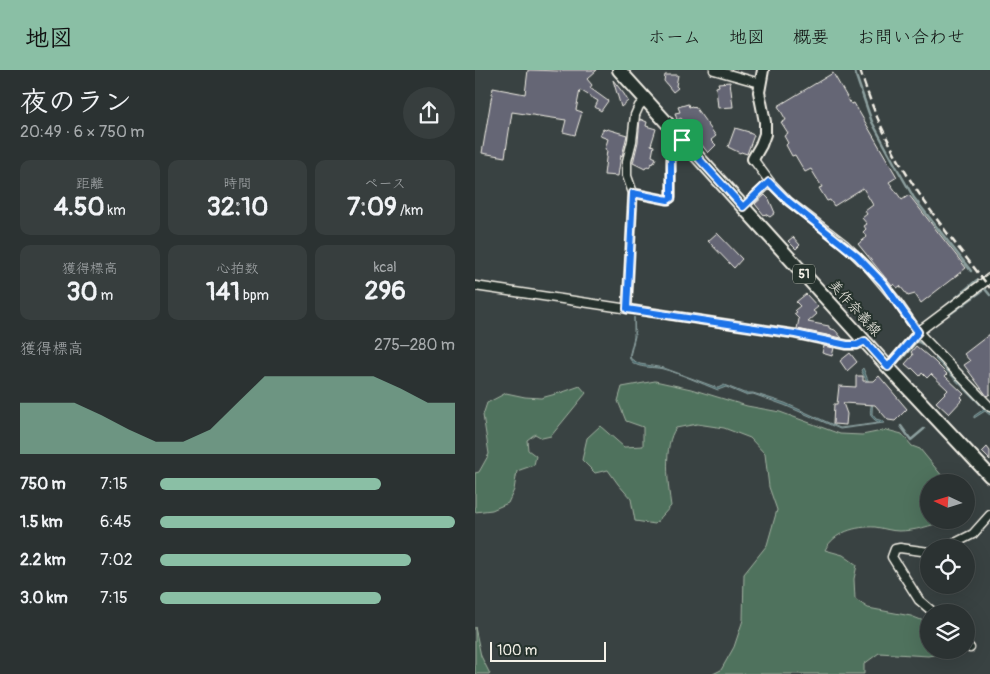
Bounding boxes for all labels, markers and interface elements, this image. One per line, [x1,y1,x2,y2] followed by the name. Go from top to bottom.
[25,24,73,53] text: 地図
[648,26,701,49] text: ホーム
[729,26,765,49] text: 地図
[793,26,829,49] text: 概要
[857,26,965,49] text: お問い合わせ
[20,85,132,120] text: 夜のラン
[403,87,455,139] button: share
[661,119,703,161] pin
[20,122,145,142] text: 20:49 · 6 × 750 m
[668,126,696,154] icon: arrive
[76,175,104,192] text: 距離
[223,175,251,192] text: 時間
[365,175,406,192] text: ペース
[54,192,104,223] text: 4.50
[207,192,268,223] text: 32:10
[347,192,397,223] text: 7:09
[104,202,126,219] text: km
[397,202,423,219] text: /km
[374,259,397,276] text: kcal
[62,260,118,277] text: 獲得標高
[216,260,258,277] text: 心拍数
[793,264,815,283] road number: 51
[364,276,406,307] text: 296
[825,276,885,340] street label: 美作奈義線
[67,277,98,308] text: 30
[206,277,240,308] text: 141
[98,287,113,304] text: m
[240,287,269,304] text: bpm
[374,335,455,355] text: 275–280 m
[20,339,84,359] text: 獲得標高
[20,474,66,494] text: 750 m
[100,474,128,494] text: 7:15
[920,474,975,529] north arrow
[920,474,975,659] map controls
[20,512,63,532] text: 1.5 km
[100,512,132,532] text: 6:45
[920,539,975,594] button: locate
[20,550,66,570] text: 2.2 km
[100,550,133,570] text: 7:02
[20,588,68,608] text: 3.0 km
[100,588,128,608] text: 7:15
[920,604,975,659] button: layers
[490,639,606,662] scale bar
[497,642,537,659] text: 100 m

